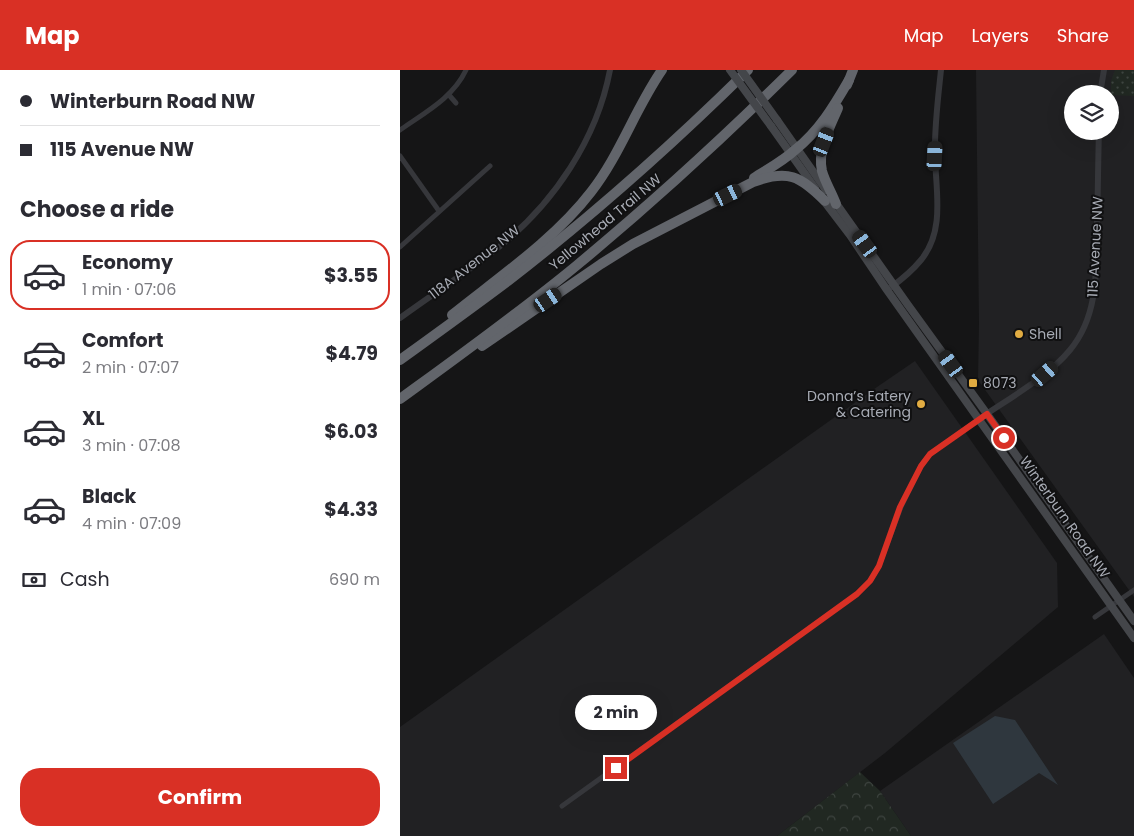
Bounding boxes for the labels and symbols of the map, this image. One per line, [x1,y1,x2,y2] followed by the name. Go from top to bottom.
[811,125,836,159] car
[926,141,943,171] car
[545,169,666,275] street label: Yellowhead Trail NW
[711,182,744,208] car
[1082,196,1108,298] street label: 115 Avenue NW
[424,220,524,304] street label: 118A Avenue NW
[850,227,879,261] car
[531,285,564,315] car
[1029,324,1062,344] place label: Shell
[1013,328,1025,340] marker: Shell
[936,347,965,381] car
[1028,358,1061,390] car
[983,373,1017,393] place label: 8073
[967,377,979,389] marker: 8073
[807,386,911,422] place label: Donna’s Eatery & Catering
[915,398,927,410] marker: Donna’s Eatery & Catering
[993,427,1015,449] route start
[1015,452,1115,582] street label: Winterburn Road NW
[575,696,657,730] callout: 2 min
[605,757,627,779] route end

